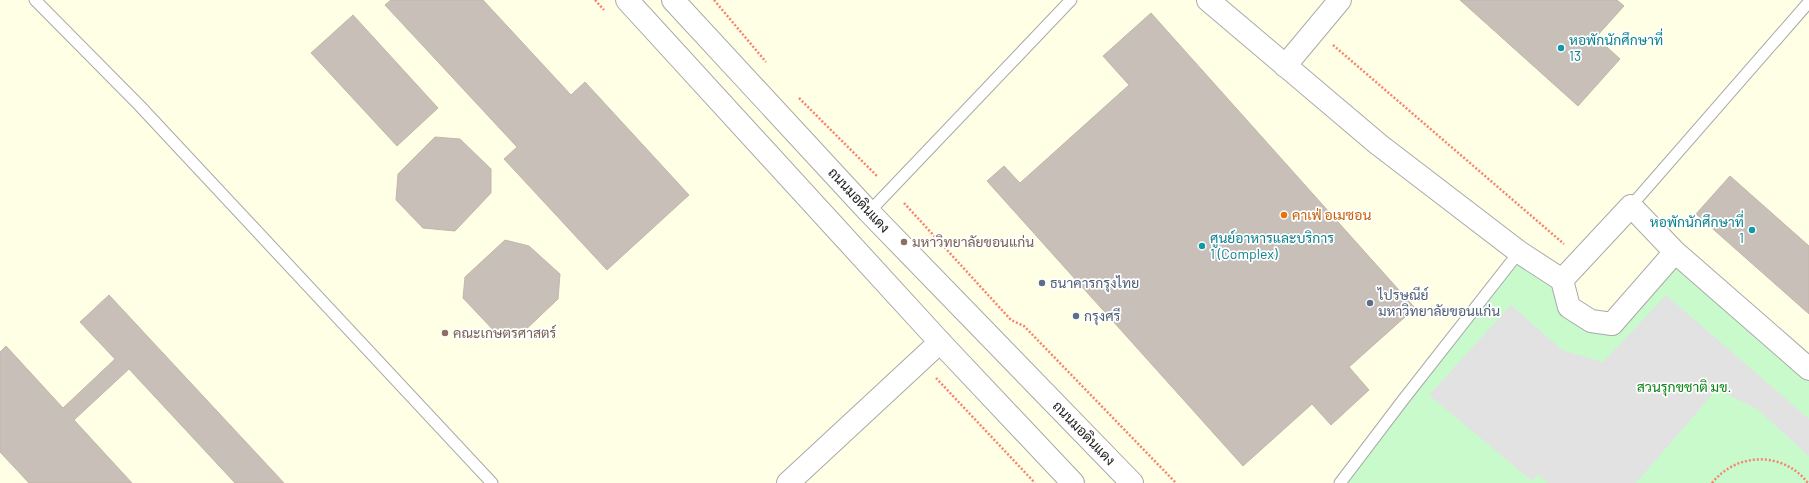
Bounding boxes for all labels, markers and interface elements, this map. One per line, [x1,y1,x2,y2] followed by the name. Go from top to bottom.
[1569,28,1663,64] place label: หอพักนักศึกษาที่ 13
[1556,43,1566,53] marker: หอพักนักศึกษาที่ 13
[825,164,894,236] street label: ถนนมอดินแดง
[1292,206,1371,223] place label: คาเฟ่ อเมซอน
[1279,210,1289,220] marker: คาเฟ่ อเมซอน
[1650,210,1744,246] place label: หอพักนักศึกษาที่ 1
[1747,225,1757,235] marker: หอพักนักศึกษาที่ 1
[1210,229,1334,262] place label: ศูนย์อาหารและบริการ 1 (Complex)
[912,233,1034,250] place label: มหาวิทยาลัยขอนแก่น
[899,237,909,247] marker: มหาวิทยาลัยขอนแก่น
[1197,241,1207,251] marker: ศูนย์อาหารและบริการ 1 (Complex)
[1050,274,1139,293] place label: ธนาคารกรุงไทย
[1037,278,1047,288] marker: ธนาคารกรุงไทย
[1377,286,1500,319] place label: ไปรษณีย์ มหาวิทยาลัยขอนแก่น
[1365,298,1375,308] marker: ไปรษณีย์ มหาวิทยาลัยขอนแก่น
[1084,307,1121,326] place label: กรุงศรี
[1071,311,1081,321] marker: กรุงศรี
[453,324,557,341] place label: คณะเกษตรศาสตร์
[440,328,450,338] marker: คณะเกษตรศาสตร์
[1637,378,1731,397] park label: สวนรุกขชาติ มข.
[1050,397,1119,468] street label: ถนนมอดินแดง

